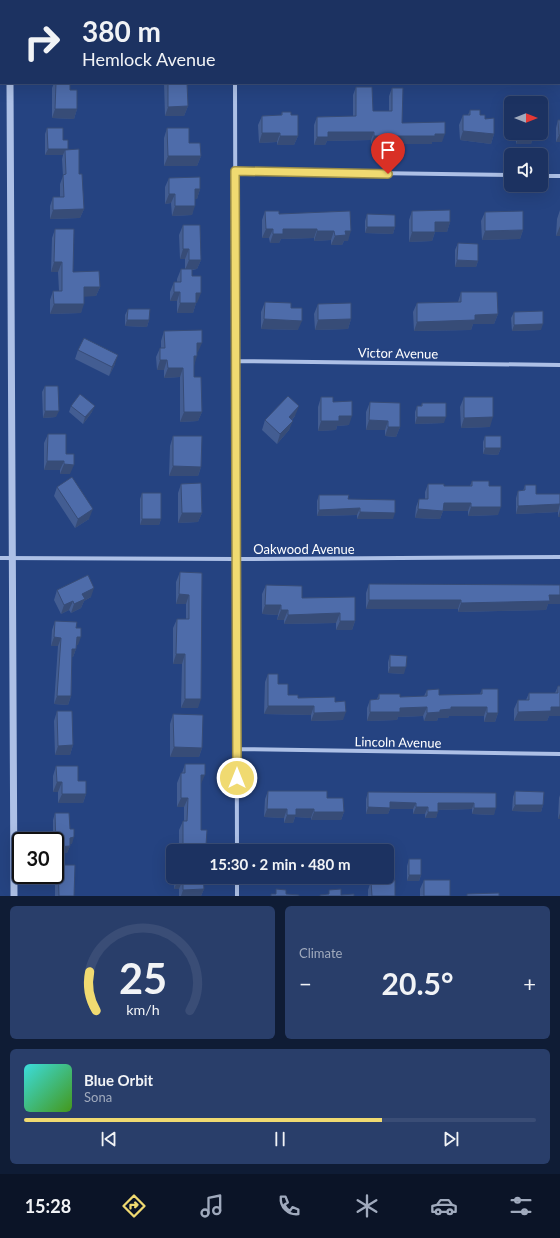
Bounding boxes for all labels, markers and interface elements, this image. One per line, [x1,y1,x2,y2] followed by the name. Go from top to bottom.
[82,14,161,48] text: 380 m
[16,16,68,68] icon: right
[82,48,216,70] text: Hemlock Avenue
[504,96,548,140] north arrow
[504,96,548,192] map controls
[371,133,405,174] pin
[377,139,399,161] icon: arrive
[504,148,548,192] button: sound
[358,344,439,362] street label: Victor Avenue
[253,541,355,557] street label: Oakwood Avenue
[354,733,442,751] street label: Lincoln Avenue
[216,757,258,799] position arrow
[12,832,64,884] speed limit sign: 30
[210,855,350,873] text: 15:30 · 2 min · 480 m
[299,945,342,961] text: Climate
[118,952,167,1002] text: 25
[382,965,453,1001] text: 20.5°
[299,970,312,997] text: −
[523,970,536,997] text: +
[126,1000,159,1017] text: km/h
[84,1071,153,1089] text: Blue Orbit
[84,1089,112,1105] text: Sona
[98,1128,120,1150] icon: previous
[269,1128,291,1150] icon: pause
[440,1128,462,1150] icon: next
[120,1192,148,1220] icon: directions
[198,1192,226,1220] icon: music
[275,1192,303,1220] icon: phone
[353,1192,381,1220] icon: climate
[430,1192,458,1220] icon: car
[507,1192,535,1220] icon: filters
[25,1195,71,1217] text: 15:28

